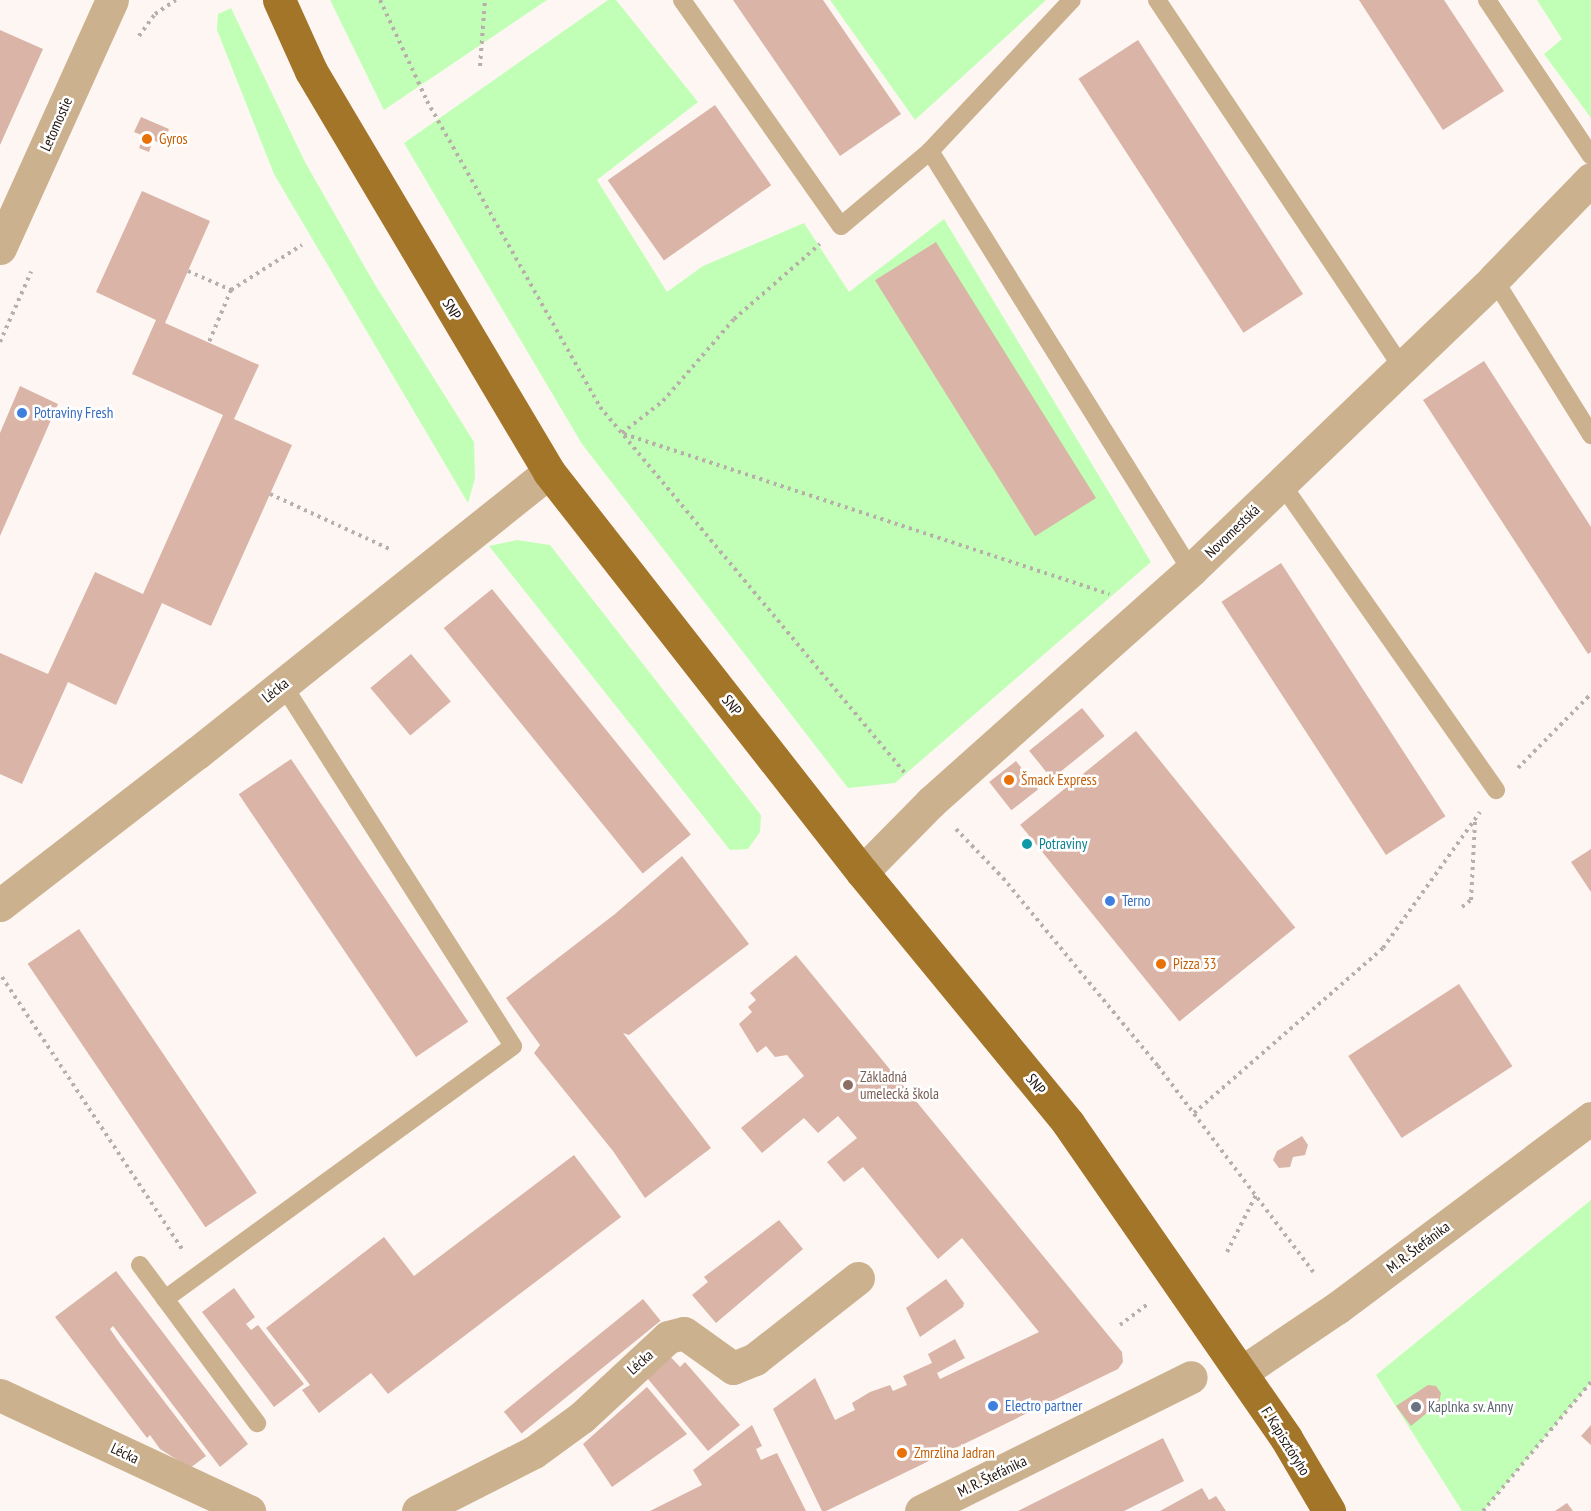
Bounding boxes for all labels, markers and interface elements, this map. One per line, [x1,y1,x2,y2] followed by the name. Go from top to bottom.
[36,94,76,154] street label: Letomostie
[159,130,188,148] place label: Gyros
[140,132,154,146] marker: Gyros
[439,295,465,323] street label: SNP
[34,404,114,422] place label: Potraviny Fresh
[15,406,29,420] marker: Potraviny Fresh
[1201,501,1263,561] street label: Novomestská
[258,674,292,706] street label: Lécka
[718,691,746,719] street label: SNP
[1021,771,1097,789] place label: Šmack Express
[1002,773,1016,787] marker: Šmack Express
[1039,835,1087,853] place label: Potraviny
[1020,837,1034,851] marker: Potraviny
[1122,892,1151,910] place label: Terno
[1103,894,1117,908] marker: Terno
[1173,955,1216,973] place label: Pizza 33
[1154,957,1168,971] marker: Pizza 33
[860,1067,939,1102] place label: Základná umelecká škola
[1022,1070,1050,1098] street label: SNP
[841,1078,855,1092] marker: Základná umelecká škola
[1382,1217,1454,1277] street label: M. R. Štefánika
[623,1346,657,1378] street label: Lécka
[1005,1397,1082,1415] place label: Electro partner
[1428,1398,1514,1416] place label: Kaplnka sv. Anny
[986,1399,1000,1413] marker: Electro partner
[1409,1400,1423,1414] marker: Kaplnka sv. Anny
[1258,1403,1314,1479] street label: F. Kapisztóryho
[108,1439,142,1467] street label: Lécka
[914,1444,995,1462] place label: Zmrzlina Jadran
[895,1446,909,1460] marker: Zmrzlina Jadran
[954,1451,1030,1501] street label: M. R. Štefánika

